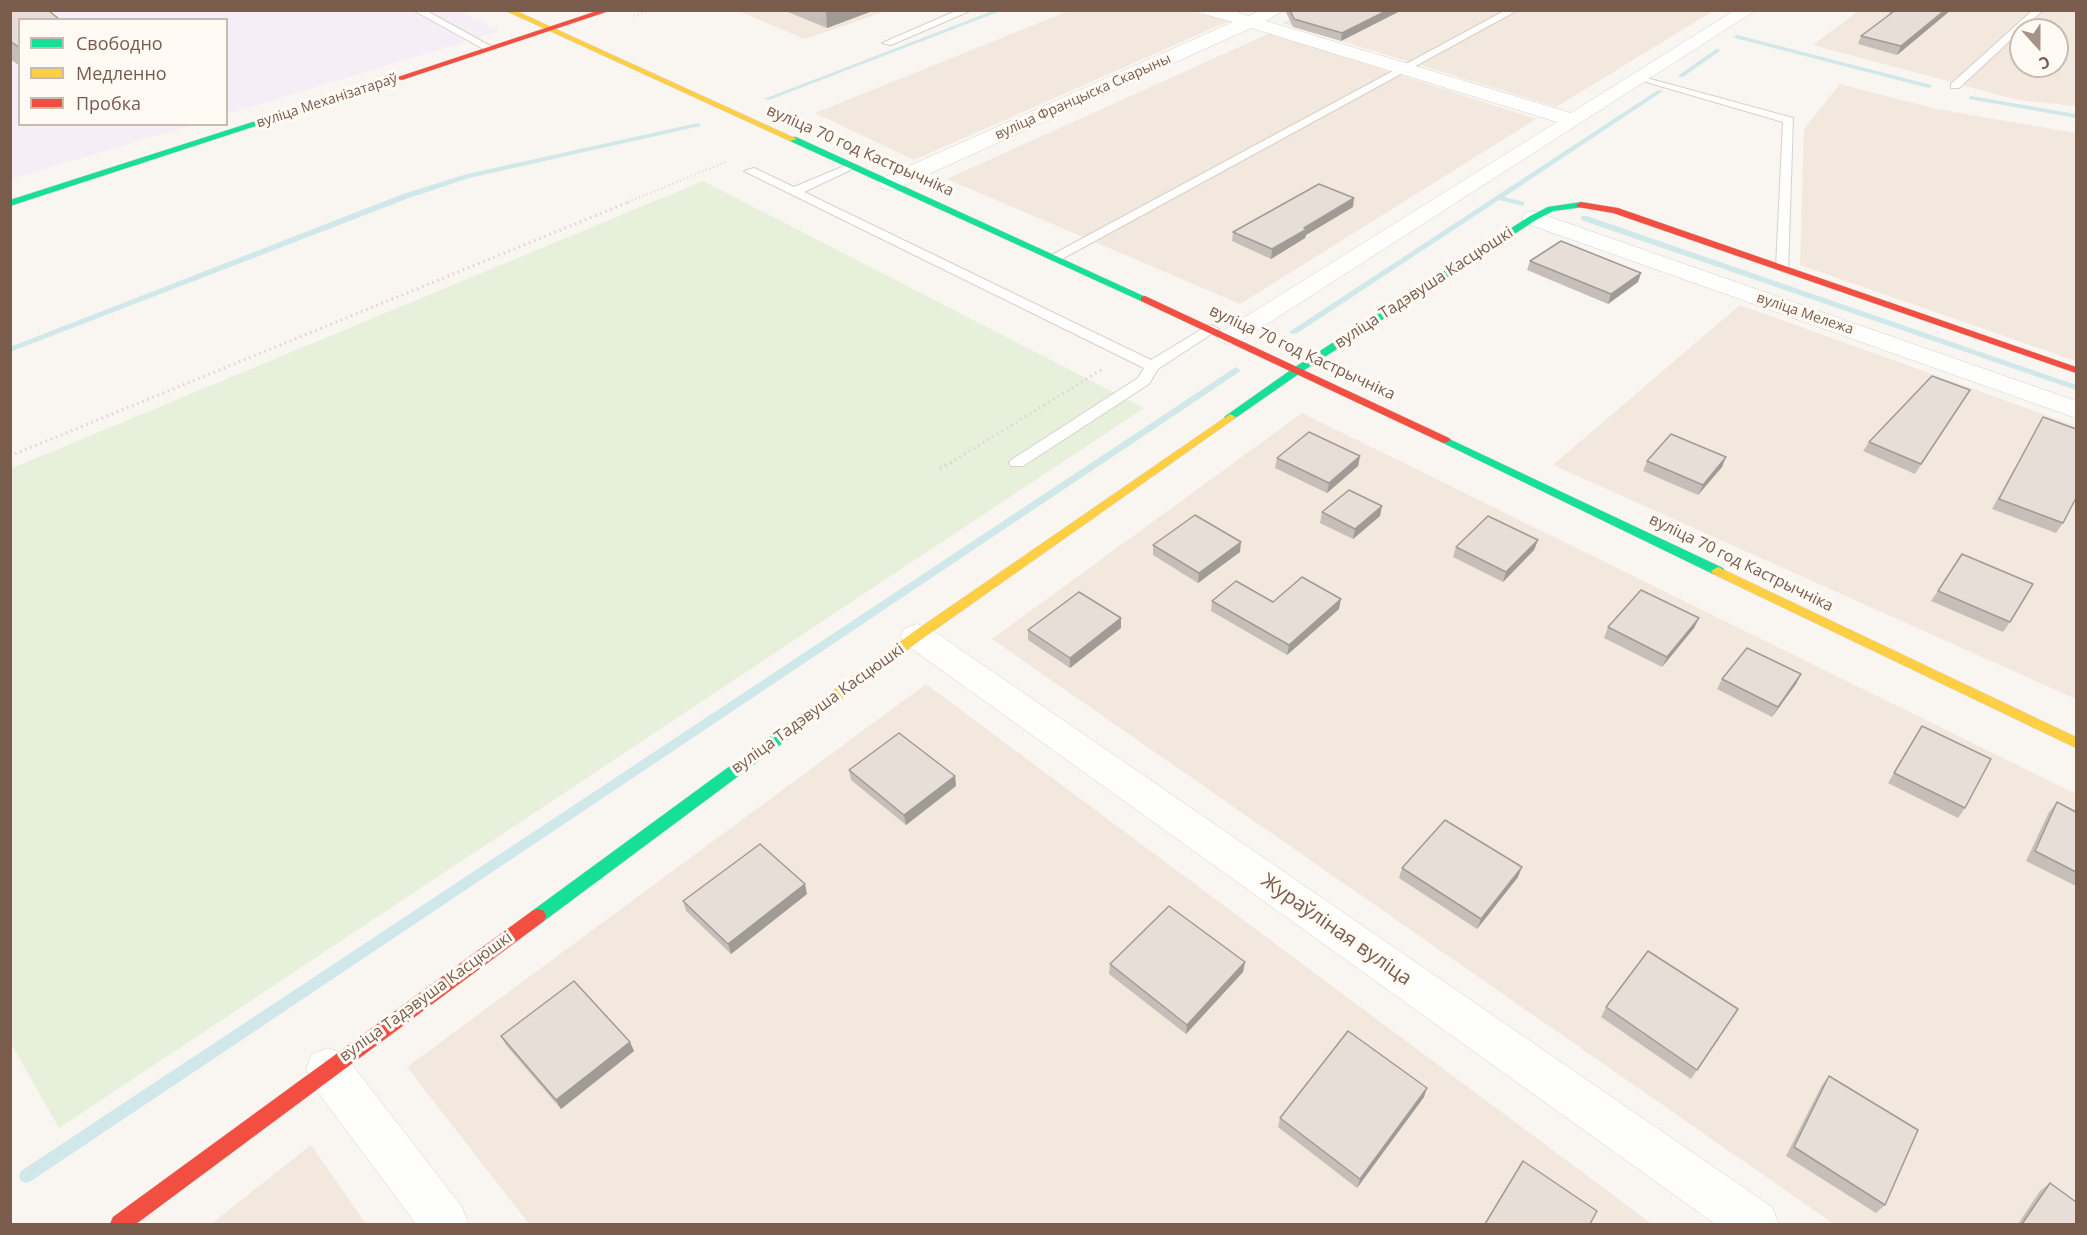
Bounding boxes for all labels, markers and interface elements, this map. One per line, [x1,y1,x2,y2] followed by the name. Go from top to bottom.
[18,18,228,126] legend
[2009,18,2069,78] north arrow
[76,31,163,55] text: Свободно
[992,51,1174,143] street label: вуліца Францыска Скарыны
[2036,51,2053,75] text: С
[76,61,167,85] text: Медленно
[254,70,400,132] street label: вуліца Механізатараў
[76,91,141,115] text: Пробка
[763,101,957,201] street label: вуліца 70 год Кастрычніка
[1331,223,1517,353] street label: вуліца Тадэвуша Касцюшкі
[1754,290,1856,338] street label: вуліца Мележа
[1206,301,1398,405] street label: вуліца 70 год Кастрычніка
[1646,510,1836,616] street label: вуліца 70 год Кастрычніка
[728,640,908,778] street label: вуліца Тадэвуша Касцюшкі
[1256,869,1416,991] street label: Жураўліная вуліца
[336,928,516,1066] street label: вуліца Тадэвуша Касцюшкі

